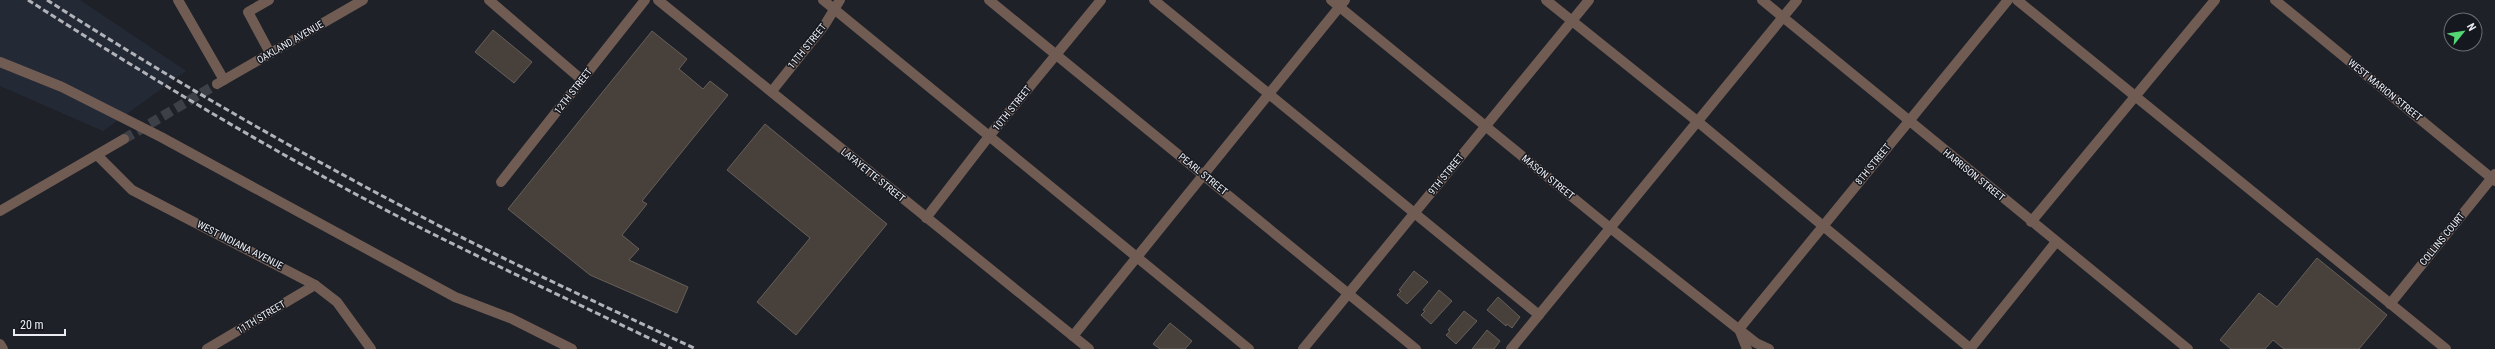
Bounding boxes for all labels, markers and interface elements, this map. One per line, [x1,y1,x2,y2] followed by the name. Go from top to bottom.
[2443,12,2483,52] north arrow
[255,19,325,65] street label: OAKLAND AVENUE
[786,21,828,71] street label: 11TH STREET
[2464,21,2479,34] text: N
[2346,57,2424,123] street label: WEST MARION STREET
[552,66,594,116] street label: 12TH STREET
[991,83,1033,133] street label: 10TH STREET
[1853,141,1893,187] street label: 8TH STREET
[839,146,907,204] street label: LAFAYETTE STREET
[1941,147,2007,203] street label: HARRISON STREET
[1176,151,1230,197] street label: PEARL STREET
[1426,151,1466,197] street label: 9TH STREET
[1520,153,1576,201] street label: MASON STREET
[2417,210,2467,268] street label: COLLINS COURT
[195,219,285,271] street label: WEST INDIANA AVENUE
[235,298,287,336] street label: 11TH STREET
[14,311,65,337] scale bar
[20,318,44,332] text: 20 m

